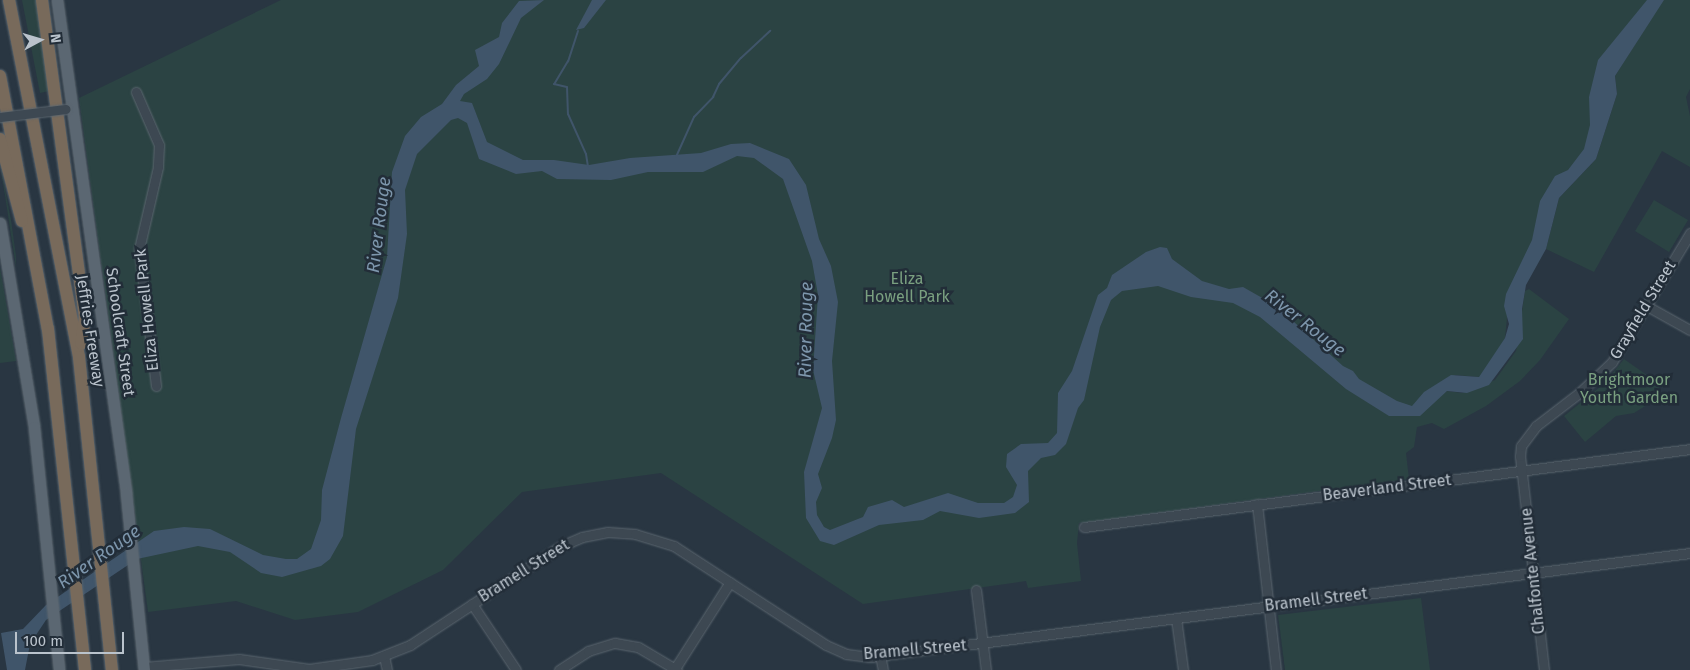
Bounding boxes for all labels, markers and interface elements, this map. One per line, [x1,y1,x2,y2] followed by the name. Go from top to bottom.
[15,15,65,65] north arrow
[46,33,64,44] text: N
[362,176,396,274] water label: River Rouge
[131,248,163,372] street label: Eliza Howell Park
[1606,257,1680,363] street label: Grayfield Street
[101,266,139,398] street label: Schoolcraft Street
[864,269,950,307] park label: Eliza Howell Park
[72,273,108,389] street label: Jeffries Freeway
[794,282,818,378] water label: River Rouge
[1260,285,1350,361] water label: River Rouge
[1580,370,1678,408] park label: Brightmoor Youth Garden
[1322,471,1452,505] street label: Beaverland Street
[1517,507,1549,635] street label: Chalfonte Avenue
[53,521,145,593] water label: River Rouge
[475,535,573,607] street label: Bramell Street
[1263,584,1369,616] street label: Bramell Street
[18,622,126,654] scale bar
[23,632,63,650] text: 100 m
[863,636,967,664] street label: Bramell Street

